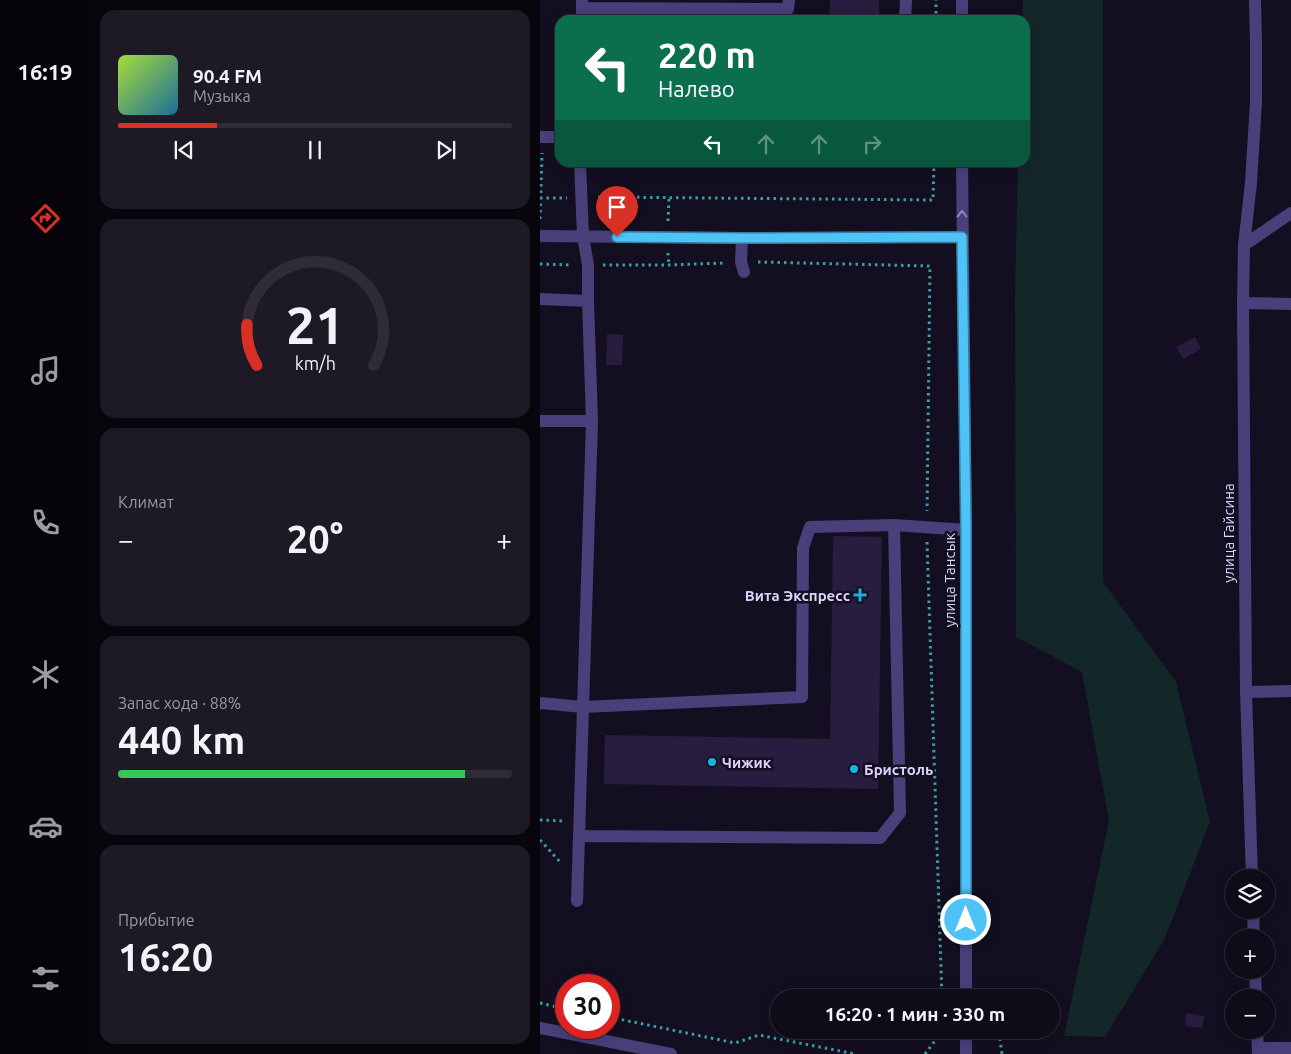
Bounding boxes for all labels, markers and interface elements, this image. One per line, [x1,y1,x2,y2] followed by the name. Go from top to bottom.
[575,35,640,100] icon: left
[658,35,756,75] text: 220 m
[17,59,73,84] text: 16:19
[193,65,262,87] text: 90.4 FM
[658,76,735,101] text: Налево
[193,87,251,105] text: Музыка
[699,130,727,158] icon: left
[752,130,780,158] icon: ahead
[805,130,833,158] icon: ahead
[858,130,886,158] icon: right
[170,136,198,164] icon: previous
[301,136,329,164] icon: pause
[432,136,460,164] icon: next
[596,186,638,237] pin
[603,193,631,221] icon: arrive
[28,201,63,236] icon: directions
[957,210,967,218] one-way arrow
[286,296,344,354] text: 21
[28,353,63,388] icon: music
[294,353,336,373] text: km/h
[1220,483,1237,583] street label: улица Гайсина
[118,493,174,511] text: Климат
[28,505,63,540] icon: phone
[287,518,343,560] text: 20°
[118,524,134,555] text: −
[496,524,512,555] text: +
[941,532,958,627] street label: улица Тансык
[745,587,850,604] place label: Вита Экспресс
[854,589,866,601] marker: Вита Экспресс
[28,657,63,692] icon: climate
[118,694,241,712] text: Запас хода · 88%
[118,719,245,761] text: 440 km
[722,754,772,771] place label: Чижик
[706,756,718,768] marker: Чижик
[864,761,933,778] place label: Бристоль
[848,763,860,775] marker: Бристоль
[28,809,63,844] icon: car
[1225,869,1275,1039] map controls
[1225,869,1275,919] button: layers
[939,893,991,945] position arrow
[118,911,195,929] text: Прибытие
[1225,929,1275,979] button: +
[118,936,213,978] text: 16:20
[28,961,63,996] icon: filters
[555,974,620,1039] speed limit sign: 30
[1225,989,1275,1039] button: −
[825,1003,1005,1025] text: 16:20 · 1 мин · 330 m

